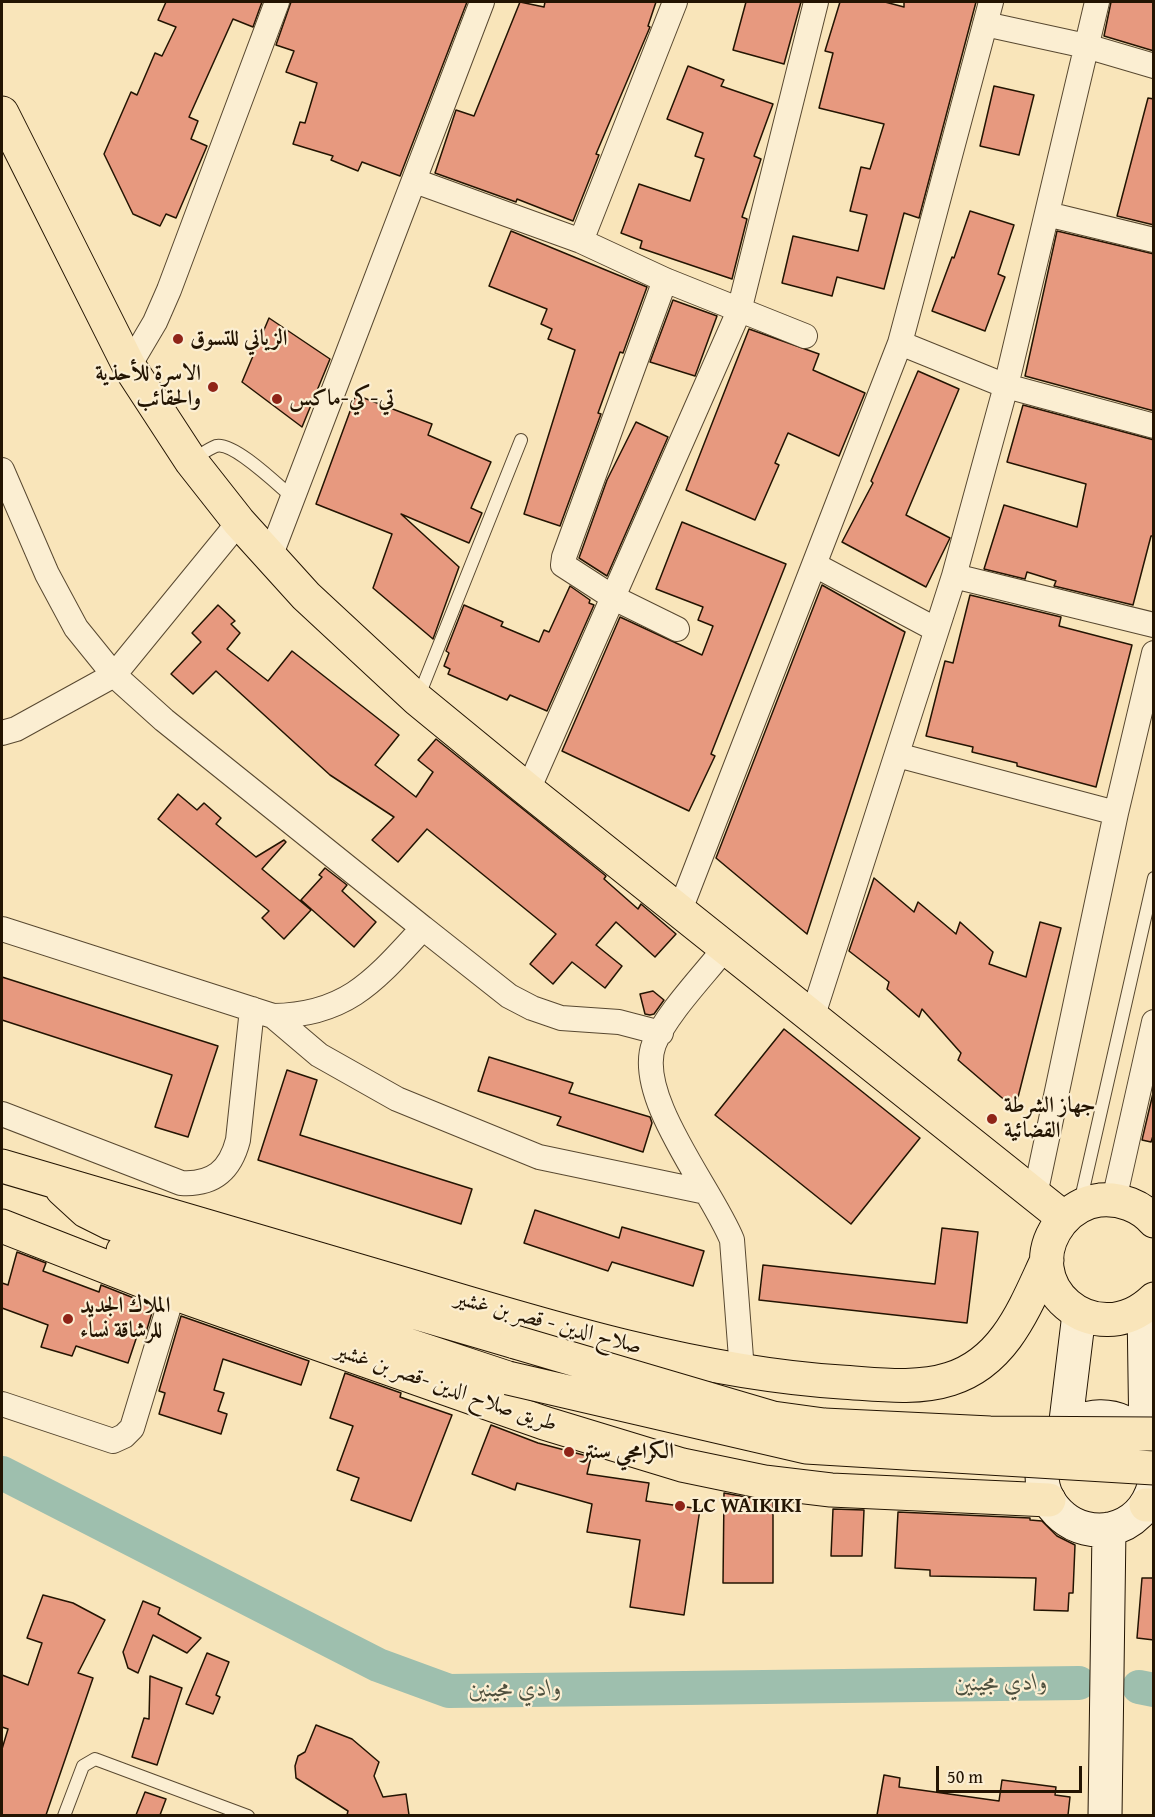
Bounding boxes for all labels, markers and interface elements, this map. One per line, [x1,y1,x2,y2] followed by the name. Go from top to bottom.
[190,326,288,352] place label: الزياني للتسوق
[171,332,185,346] marker: الزياني للتسوق
[95,361,201,412] place label: الاسرة للأحذية والحقائب
[206,380,220,394] marker: الاسرة للأحذية والحقائب
[289,386,394,412] place label: تي-كي-ماكس
[270,392,284,406] marker: تي-كي-ماكس
[1004,1093,1096,1144] place label: جهاز الشرطة القضائية
[985,1112,999,1126] marker: جهاز الشرطة القضائية
[452,1285,644,1361] street label: صلاح الدين - قصر بن غشير
[80,1293,170,1344] place label: الملاك الجديد للرشاقة نساء
[61,1312,75,1326] marker: الملاك الجديد للرشاقة نساء
[332,1338,560,1438] street label: طريق صلاح الدين -قصر بن غشير
[581,1439,674,1465] place label: الكرامجي سنتر
[562,1445,576,1459] marker: الكرامجي سنتر
[692,1493,802,1519] place label: LC WAIKIKI
[673,1499,687,1513] marker: LC WAIKIKI
[954,1669,1048,1699] water label: وادي مجينين
[468,1675,562,1705] water label: وادي مجينين
[939,1754,1084,1792] scale bar
[947,1763,983,1790] text: 50 m

